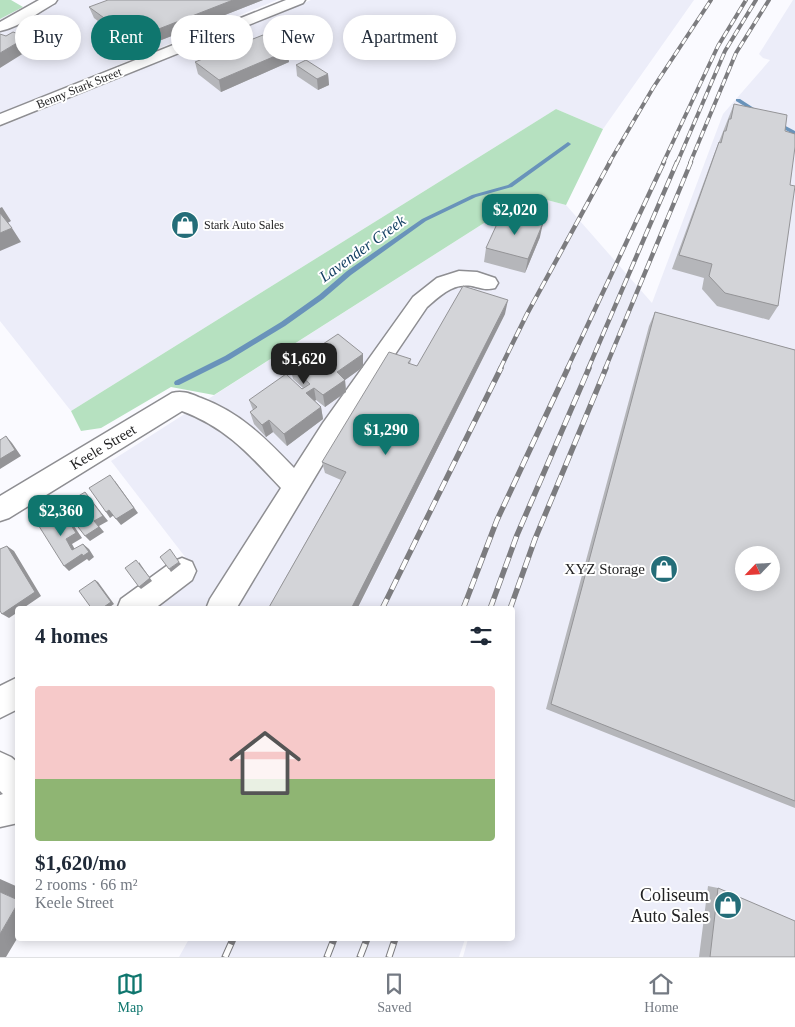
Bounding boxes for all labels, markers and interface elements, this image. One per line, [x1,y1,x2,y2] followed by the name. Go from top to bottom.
[15,15,81,60] chip: Buy
[91,15,161,60] chip: Rent
[171,15,253,60] chip: Filters
[263,15,333,60] chip: New
[343,15,456,60] chip: Apartment
[34,64,124,111] street label: Benny Stark Street
[474,194,556,236] pin: $2,020
[493,201,537,218] text: $2,020
[170,210,200,240] shop icon: Stark Auto Sales
[315,211,409,286] water label: Lavender Creek
[204,218,284,232] place label: Stark Auto Sales
[263,342,345,385] pin: $1,620
[282,350,326,367] text: $1,620
[345,414,427,456] pin: $1,290
[67,421,139,473] street label: Keele Street
[364,421,408,438] text: $1,290
[20,494,102,537] pin: $2,360
[39,502,83,519] text: $2,360
[735,546,780,591] north arrow
[735,546,780,591] map controls
[649,554,679,584] shop icon: XYZ Storage
[565,561,645,577] place label: XYZ Storage
[467,622,495,650] icon: filters
[35,624,108,648] text: 4 homes
[220,718,310,808] icon: home
[35,851,127,875] text: $1,620/mo
[35,876,138,893] text: 2 rooms · 66 m²
[631,885,709,926] place label: Coliseum Auto Sales
[713,890,743,920] shop icon: Coliseum Auto Sales
[35,894,114,911] text: Keele Street
[116,970,144,1016] tab: Map
[377,970,411,1016] tab: Saved
[644,970,679,1016] tab: Home

